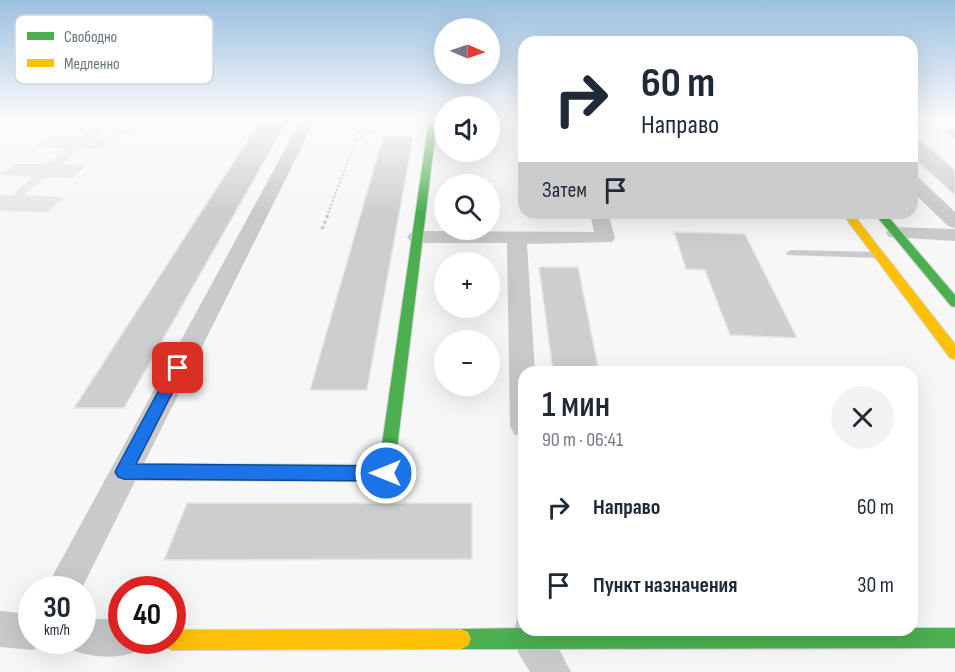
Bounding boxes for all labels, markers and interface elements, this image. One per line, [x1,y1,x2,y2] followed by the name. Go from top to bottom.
[15,15,213,84] legend
[434,18,500,84] north arrow
[434,18,500,396] map controls
[64,28,117,47] text: Свободно
[64,55,120,74] text: Медленно
[641,58,715,109] text: 60 m
[542,60,620,138] icon: right
[434,96,500,162] button: sound
[641,109,719,141] text: Направо
[434,174,500,240] button: search
[599,174,632,207] icon: arrive
[542,177,587,204] text: Затем
[434,252,500,318] button: +
[434,330,500,396] button: −
[152,342,203,393] pin
[161,351,194,384] icon: arrive
[542,384,610,427] text: 1 мин
[831,386,894,449] button: close
[542,428,623,452] text: 90 m · 06:41
[354,441,418,505] position arrow
[542,491,575,524] icon: right
[593,494,660,521] text: Направо
[857,494,894,521] text: 60 m
[542,569,575,602] icon: arrive
[593,572,737,599] text: Пункт назначения
[857,572,894,599] text: 30 m
[108,576,186,654] speed limit sign: 40
[43,590,71,626] text: 30
[44,621,70,640] text: km/h

